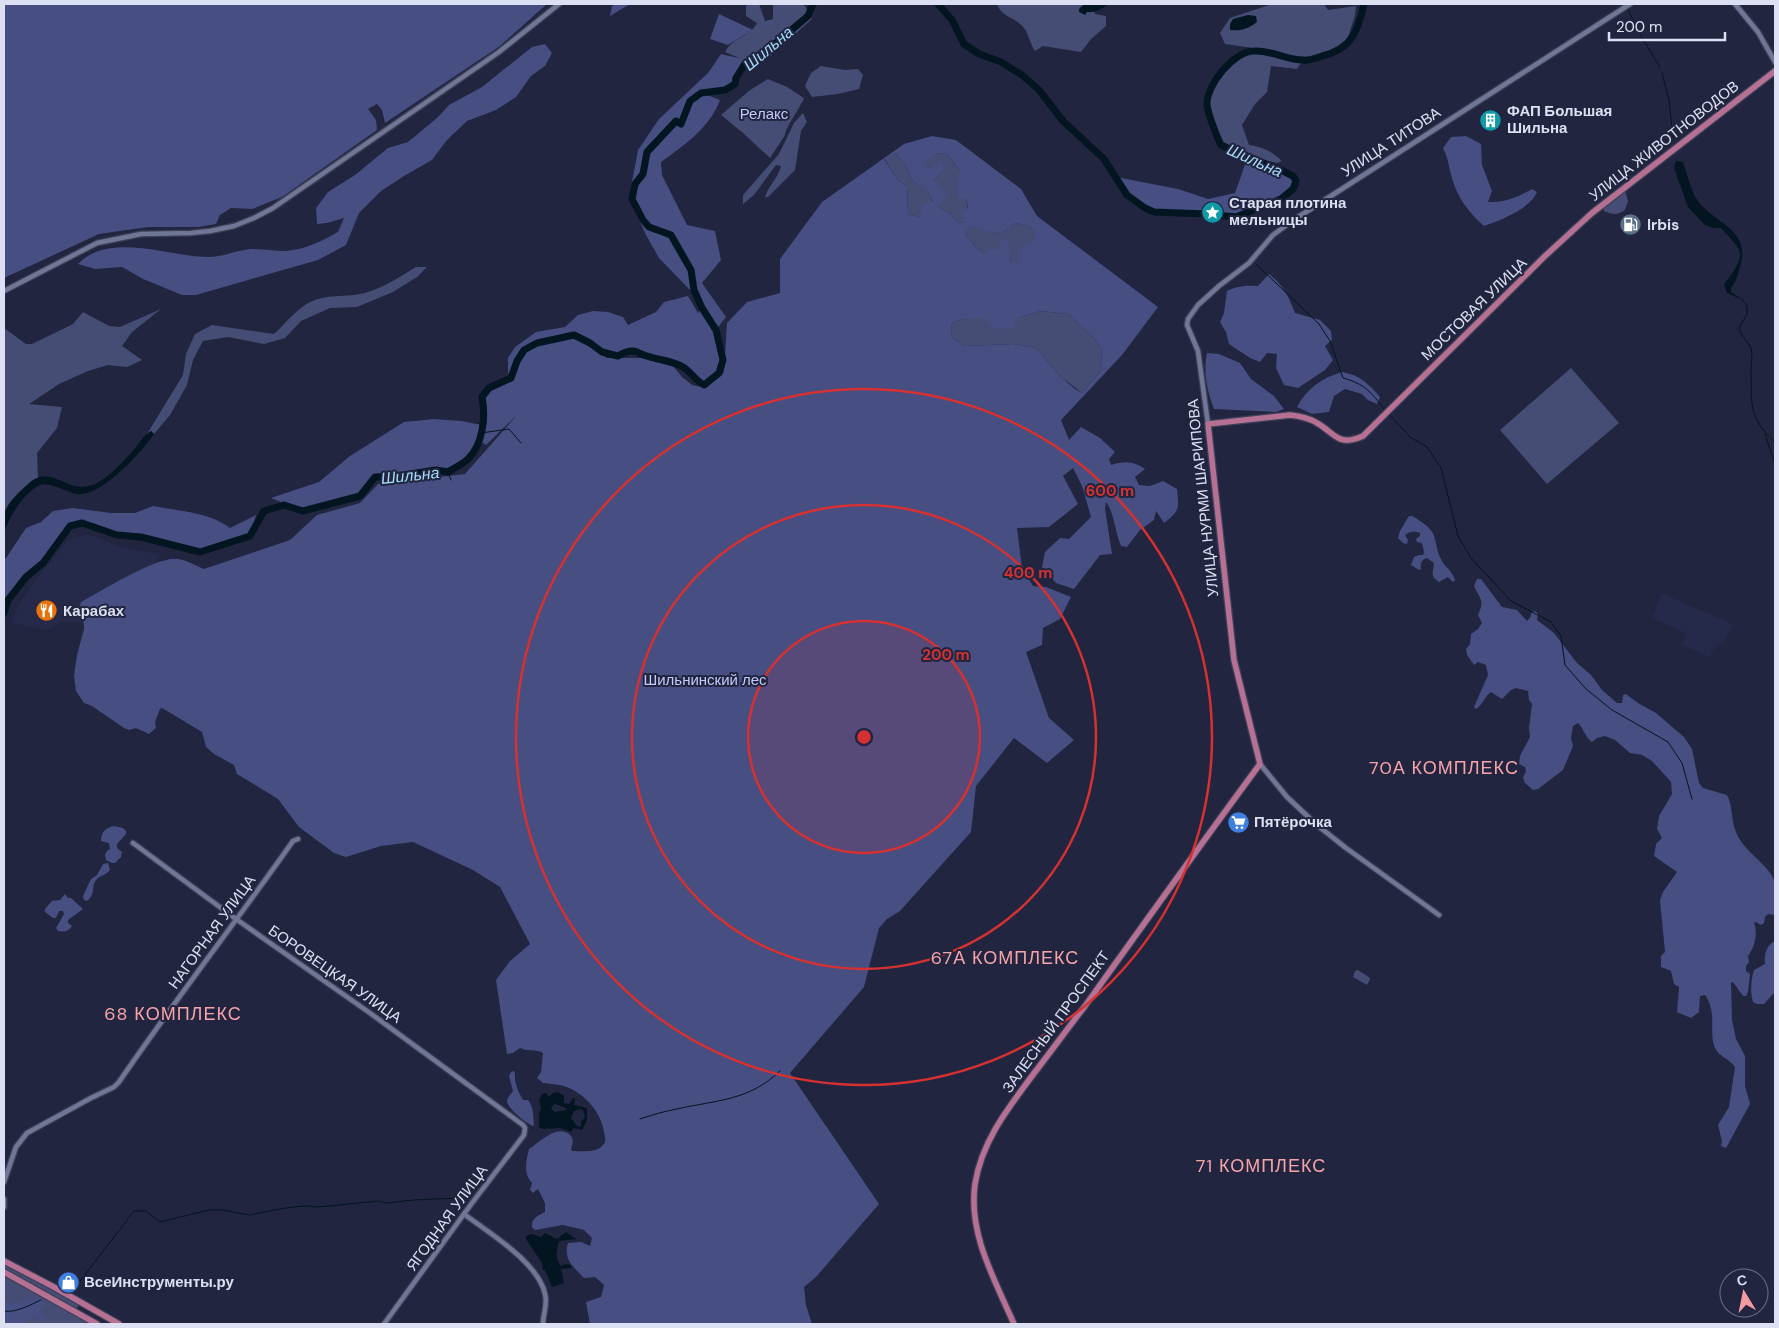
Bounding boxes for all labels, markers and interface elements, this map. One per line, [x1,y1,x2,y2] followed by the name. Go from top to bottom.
[1609,10,1725,42] scale bar
[1616,17,1662,37] text: 200 m
[739,21,798,75] water label: Шильна
[1585,76,1743,206] street label: УЛИЦА ЖИВОТНОВОДОВ
[1507,101,1612,138] place label: ФАП Большая Шильна
[1338,102,1444,182] street label: УЛИЦА ТИТОВА
[740,104,789,124] park label: Релакс
[1479,108,1503,132] building icon: ФАП Большая Шильна
[1224,139,1286,182] water label: Шильна
[1229,193,1347,230] place label: Старая плотина мельницы
[1201,200,1225,224] place icon: Старая плотина мельницы
[1619,213,1643,237] fuel station icon: Irbis
[1647,215,1679,235] place label: Irbis
[1417,253,1531,365] street label: МОСТОВАЯ УЛИЦА
[1183,398,1223,598] street label: УЛИЦА НУРМИ ШАРИПОВА
[380,462,440,489] water label: Шильна
[1086,481,1134,501] text: 600 m
[1004,563,1052,583] text: 400 m
[35,599,59,623] restaurant icon: Карабах
[63,601,125,621] place label: Карабах
[922,645,970,665] text: 200 m
[643,670,767,690] park label: Шильнинский лес
[855,728,873,746] centre of rings
[1369,756,1519,780] district label: 70А КОМПЛЕКС
[1226,810,1250,834] supermarket icon: Пятёрочка
[1254,812,1332,832] place label: Пятёрочка
[164,871,260,993] street label: НАГОРНАЯ УЛИЦА
[265,920,405,1028] street label: БОРОВЕЦКАЯ УЛИЦА
[931,946,1079,970] district label: 67А КОМПЛЕКС
[998,947,1114,1097] street label: ЗАЛЕСНЫЙ ПРОСПЕКТ
[104,1002,242,1026] district label: 68 КОМПЛЕКС
[1196,1154,1326,1178] district label: 71 КОМПЛЕКС
[402,1161,492,1275] street label: ЯГОДНАЯ УЛИЦА
[1719,1268,1769,1318] north arrow
[56,1270,80,1294] shop icon: ВсеИнструменты.ру
[1735,1270,1748,1290] text: С
[84,1272,235,1292] place label: ВсеИнструменты.ру

